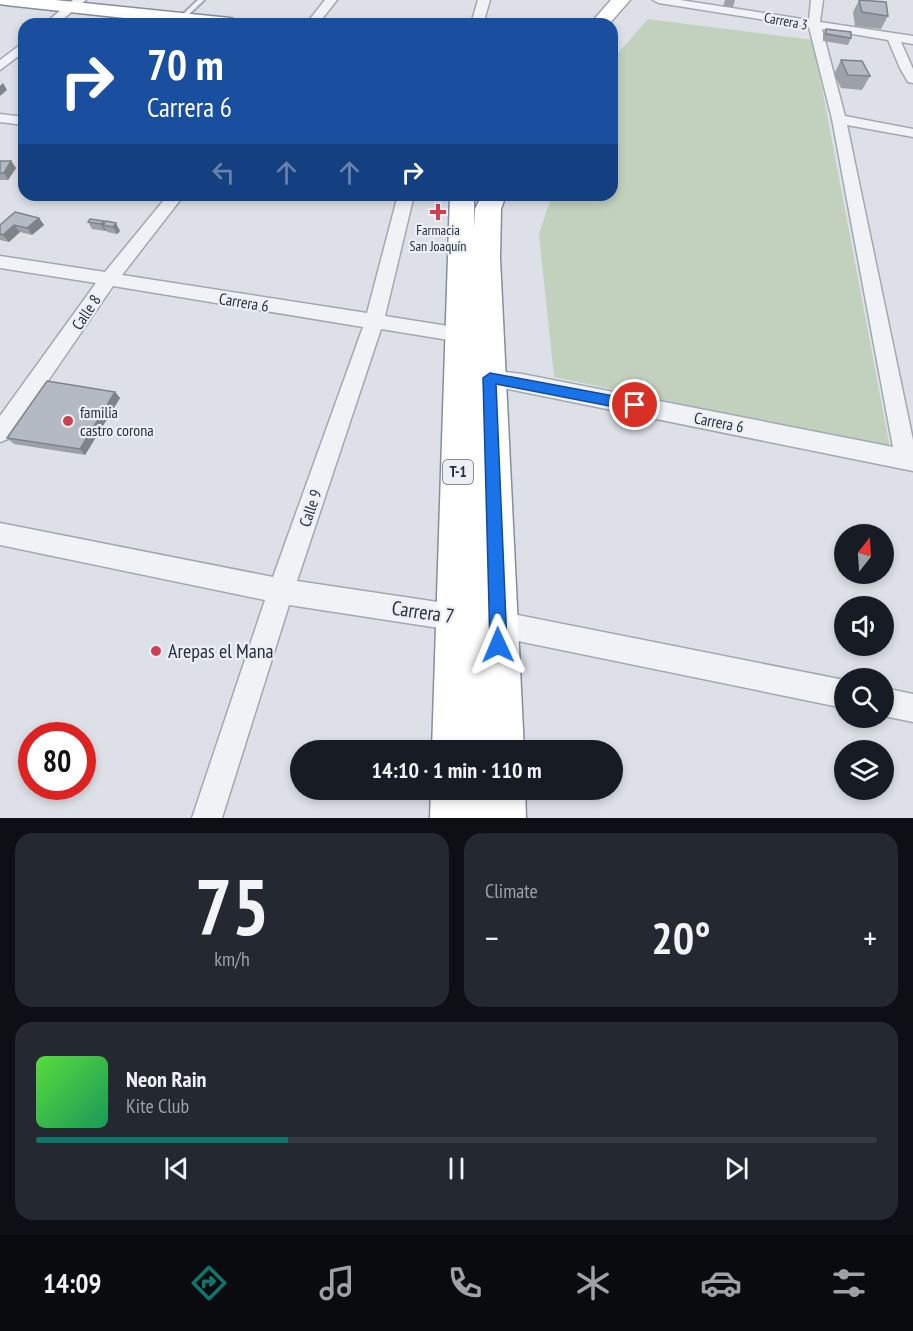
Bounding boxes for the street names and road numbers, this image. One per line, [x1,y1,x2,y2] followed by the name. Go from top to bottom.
[763,8,809,34] street label: Carrera 3
[218,288,270,316] street label: Carrera 6
[67,291,105,333] street label: Calle 8
[692,407,746,437] street label: Carrera 6
[443,460,473,484] road number: T-1
[294,487,326,529] street label: Calle 9
[390,595,456,629] street label: Carrera 7

